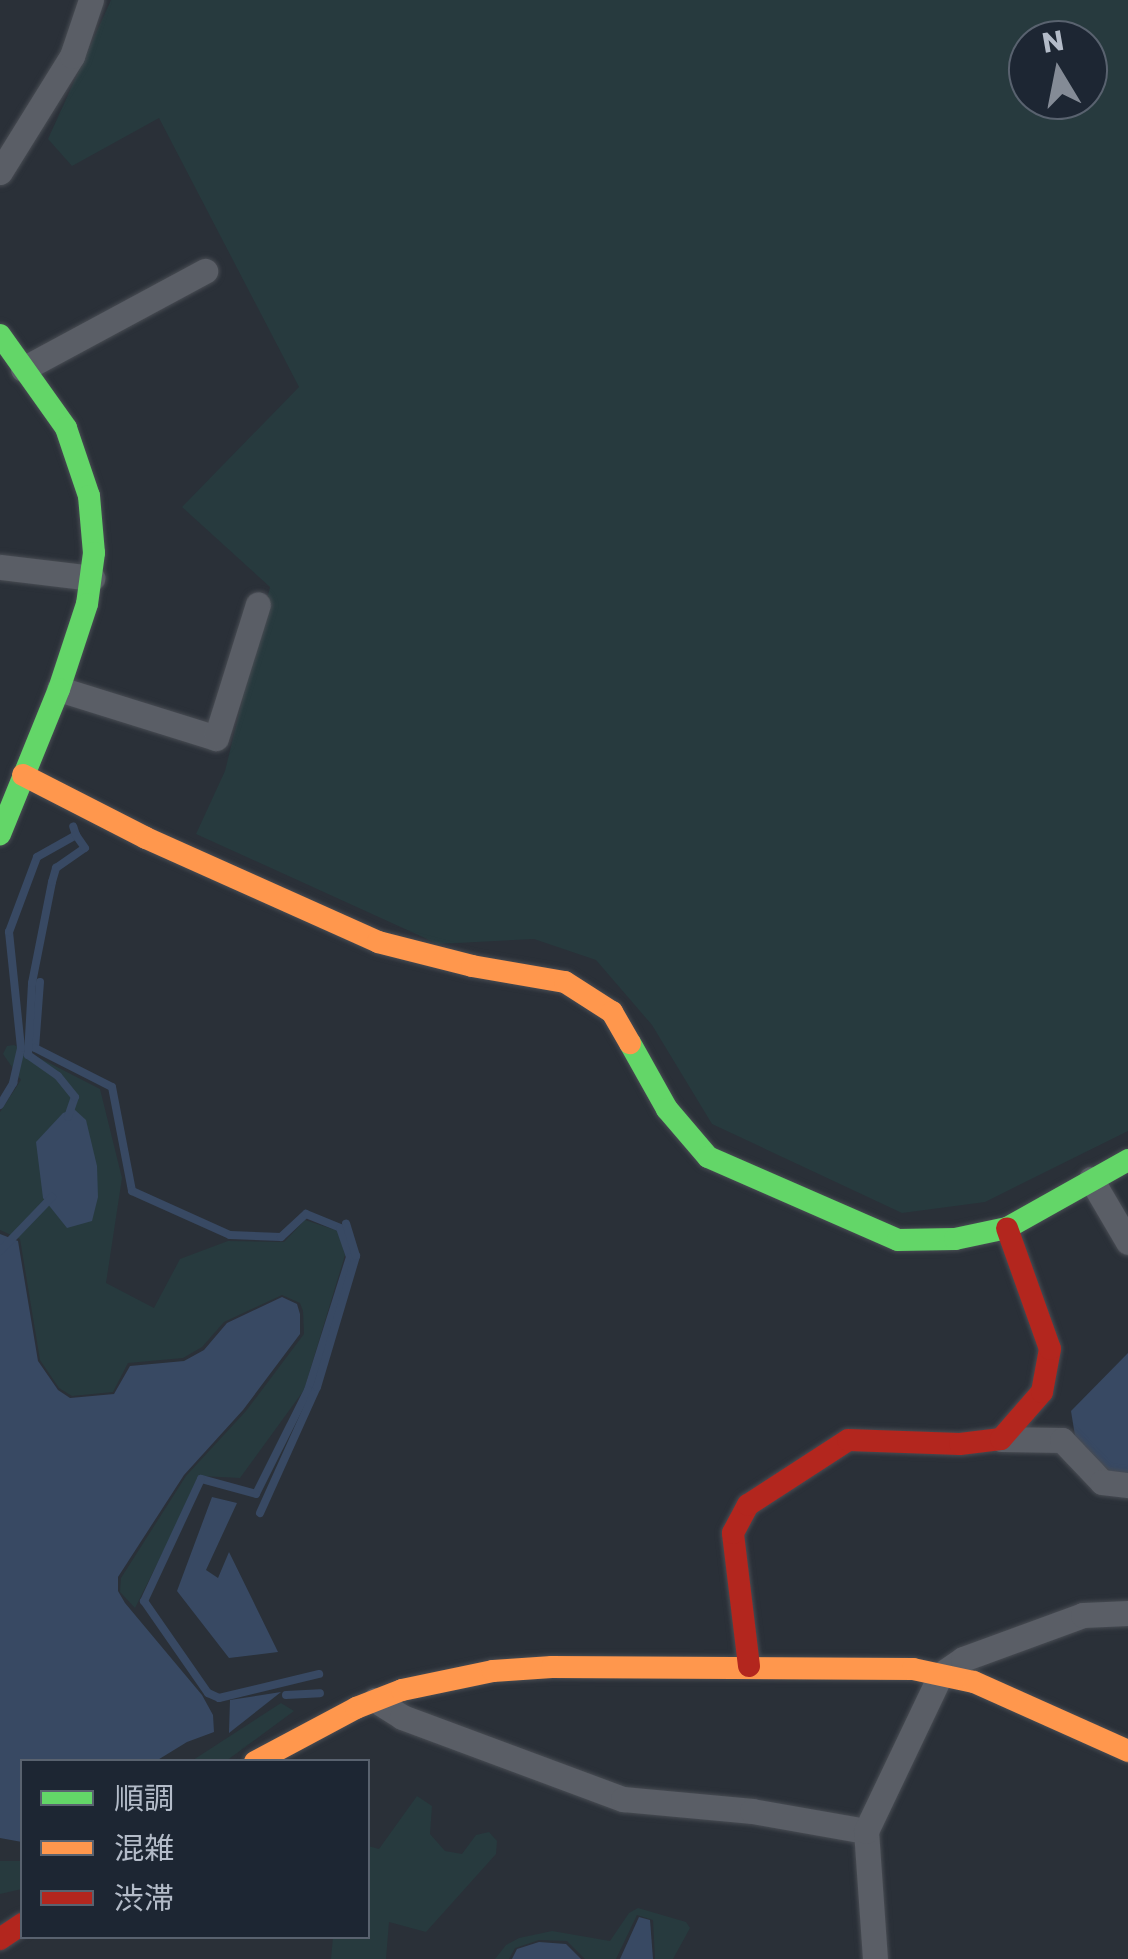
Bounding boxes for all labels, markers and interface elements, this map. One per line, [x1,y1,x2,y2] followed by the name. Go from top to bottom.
[1008,20,1108,120] north arrow
[1039,21,1067,63] text: N
[20,1759,370,1939] legend
[114,1777,174,1820] text: 順調
[114,1827,174,1870] text: 混雑
[114,1877,174,1920] text: 渋滞

